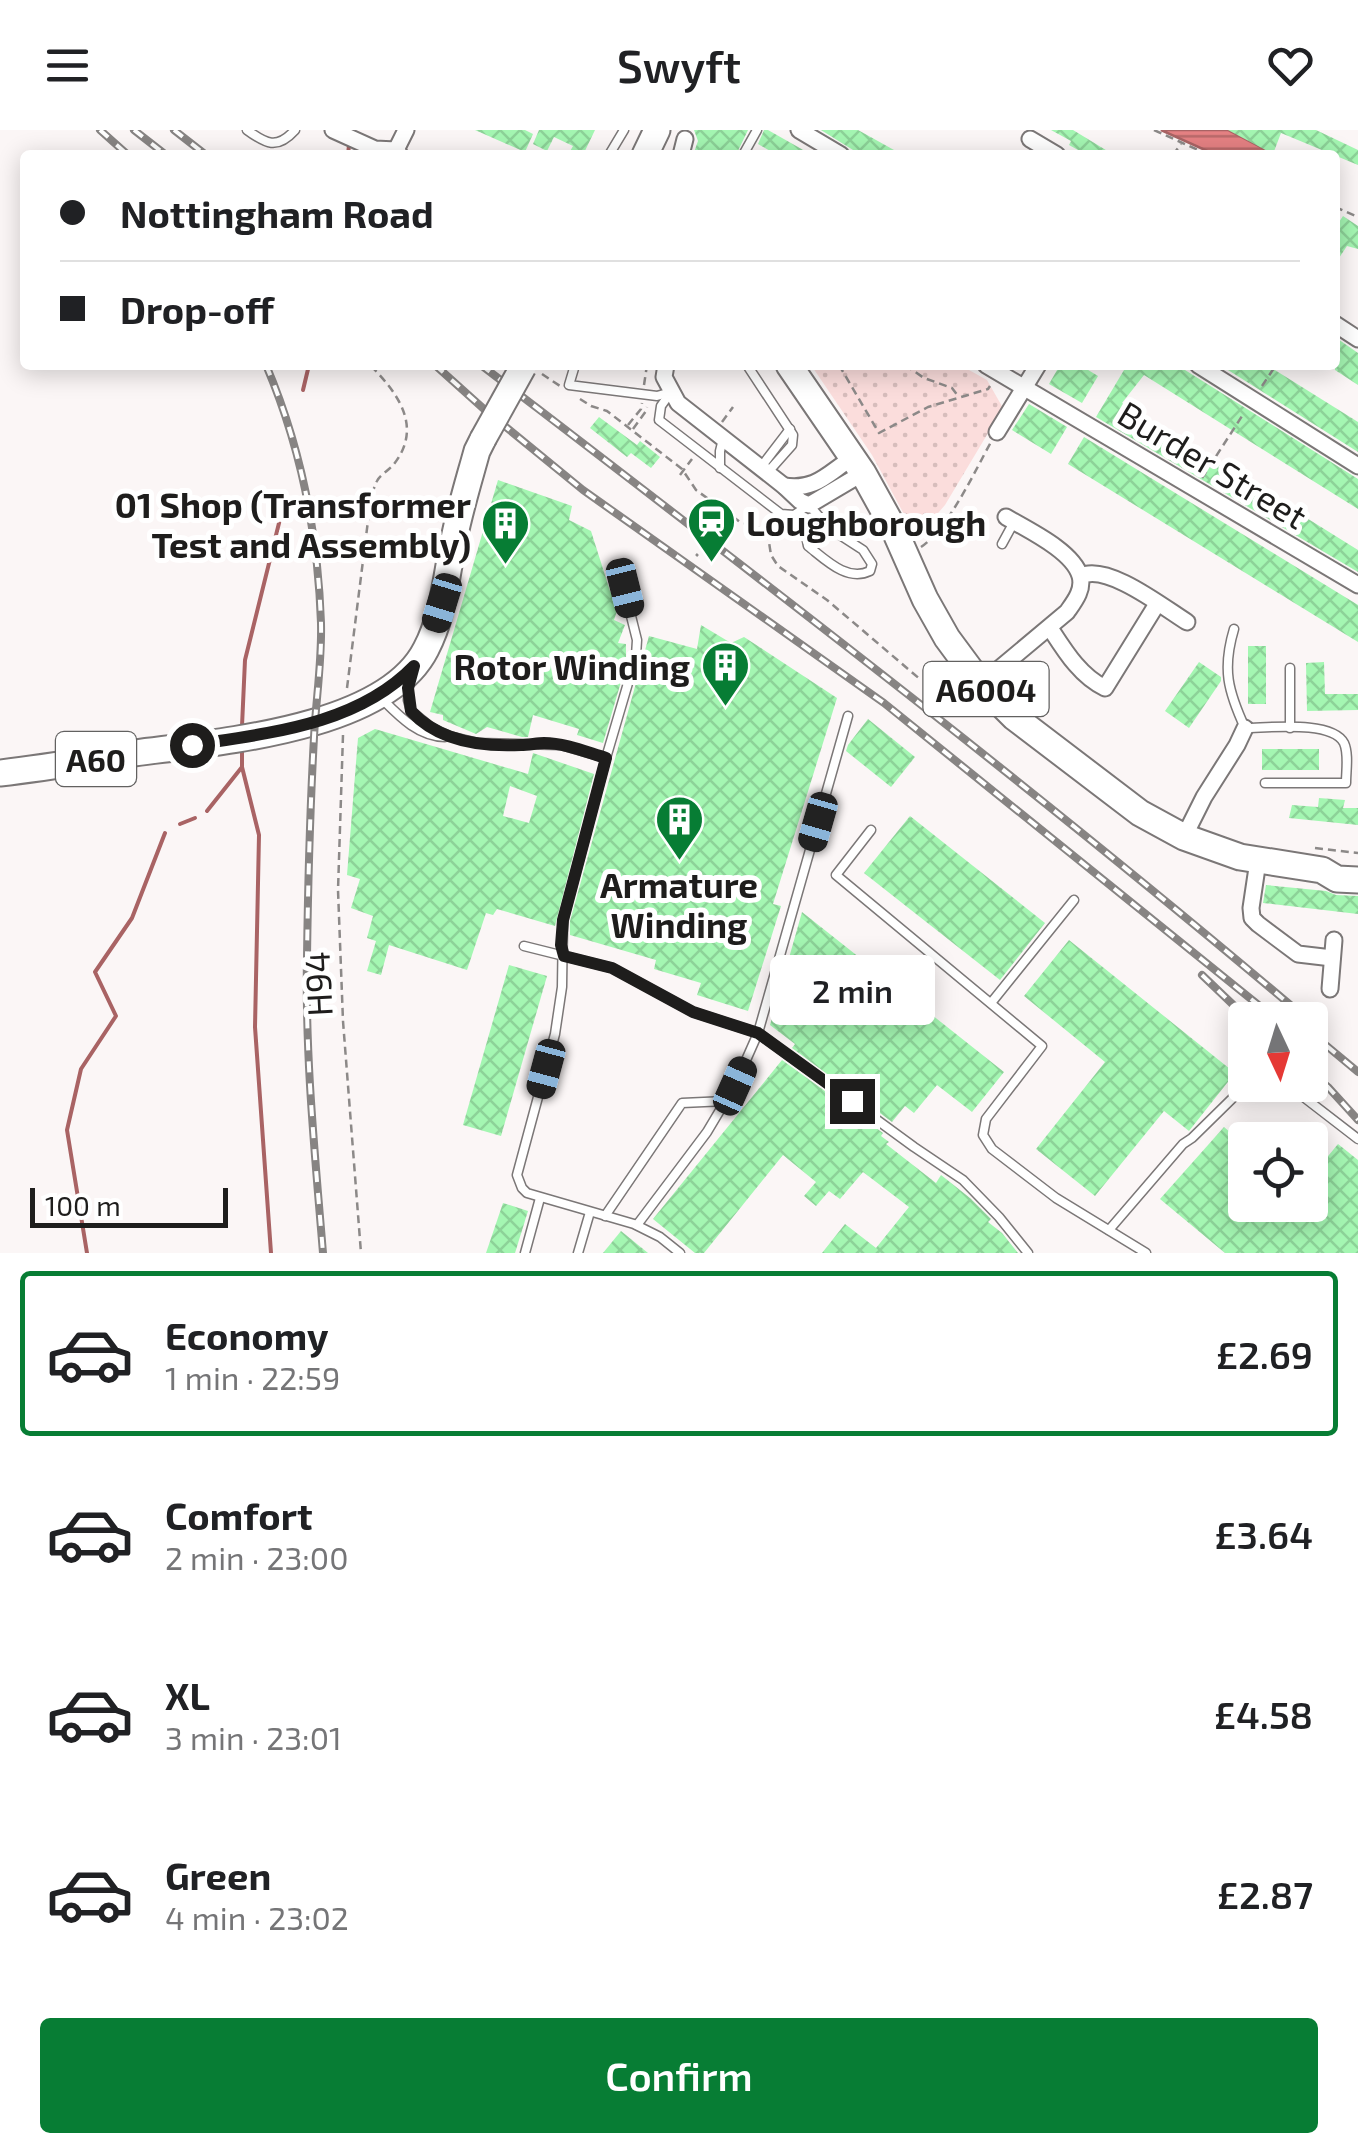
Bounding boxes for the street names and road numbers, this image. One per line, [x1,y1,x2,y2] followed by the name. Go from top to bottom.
[1111,391,1315,537] street label: Burder Street
[924,662,1048,716] road number: A6004
[56,732,136,786] road number: A60
[294,950,340,1018] street label: H94

